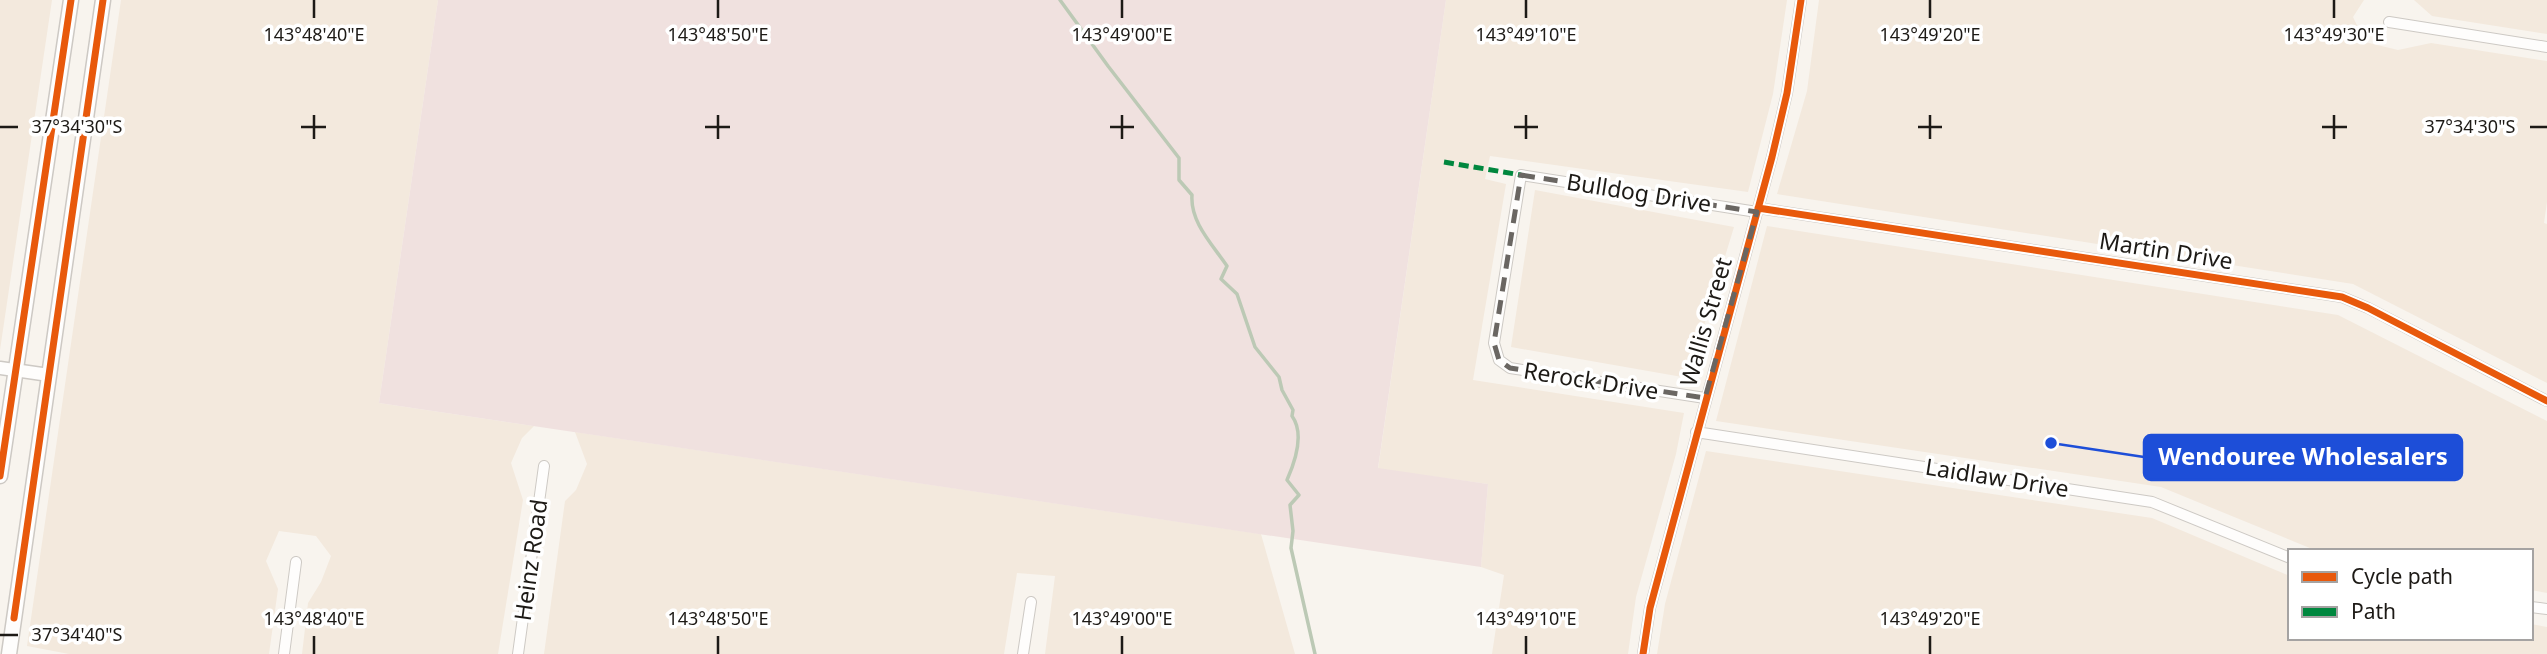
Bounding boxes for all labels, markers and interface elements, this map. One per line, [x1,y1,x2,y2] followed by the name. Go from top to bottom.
[263,22,365,46] text: 143°48'40"E
[667,22,769,46] text: 143°48'50"E
[1071,22,1173,46] text: 143°49'00"E
[1475,22,1577,46] text: 143°49'10"E
[1879,22,1981,46] text: 143°49'20"E
[2283,22,2385,46] text: 143°49'30"E
[32,114,122,138] text: 37°34'30"S
[2425,114,2515,138] text: 37°34'30"S
[1564,165,1714,219] street label: Bulldog Drive
[2097,224,2235,276] street label: Martin Drive
[1671,253,1739,390] street label: Wallis Street
[1521,354,1661,406] street label: Rerock Drive
[2144,435,2462,480] callout: Wendouree Wholesalers
[2158,439,2448,472] text: Wendouree Wholesalers
[1923,450,2071,504] street label: Laidlaw Drive
[506,497,554,623] street label: Heinz Road
[2288,549,2533,640] legend
[2351,562,2453,590] text: Cycle path
[2351,597,2396,625] text: Path
[263,606,365,630] text: 143°48'40"E
[667,606,769,630] text: 143°48'50"E
[1071,606,1173,630] text: 143°49'00"E
[1475,606,1577,630] text: 143°49'10"E
[1879,606,1981,630] text: 143°49'20"E
[32,622,122,646] text: 37°34'40"S

